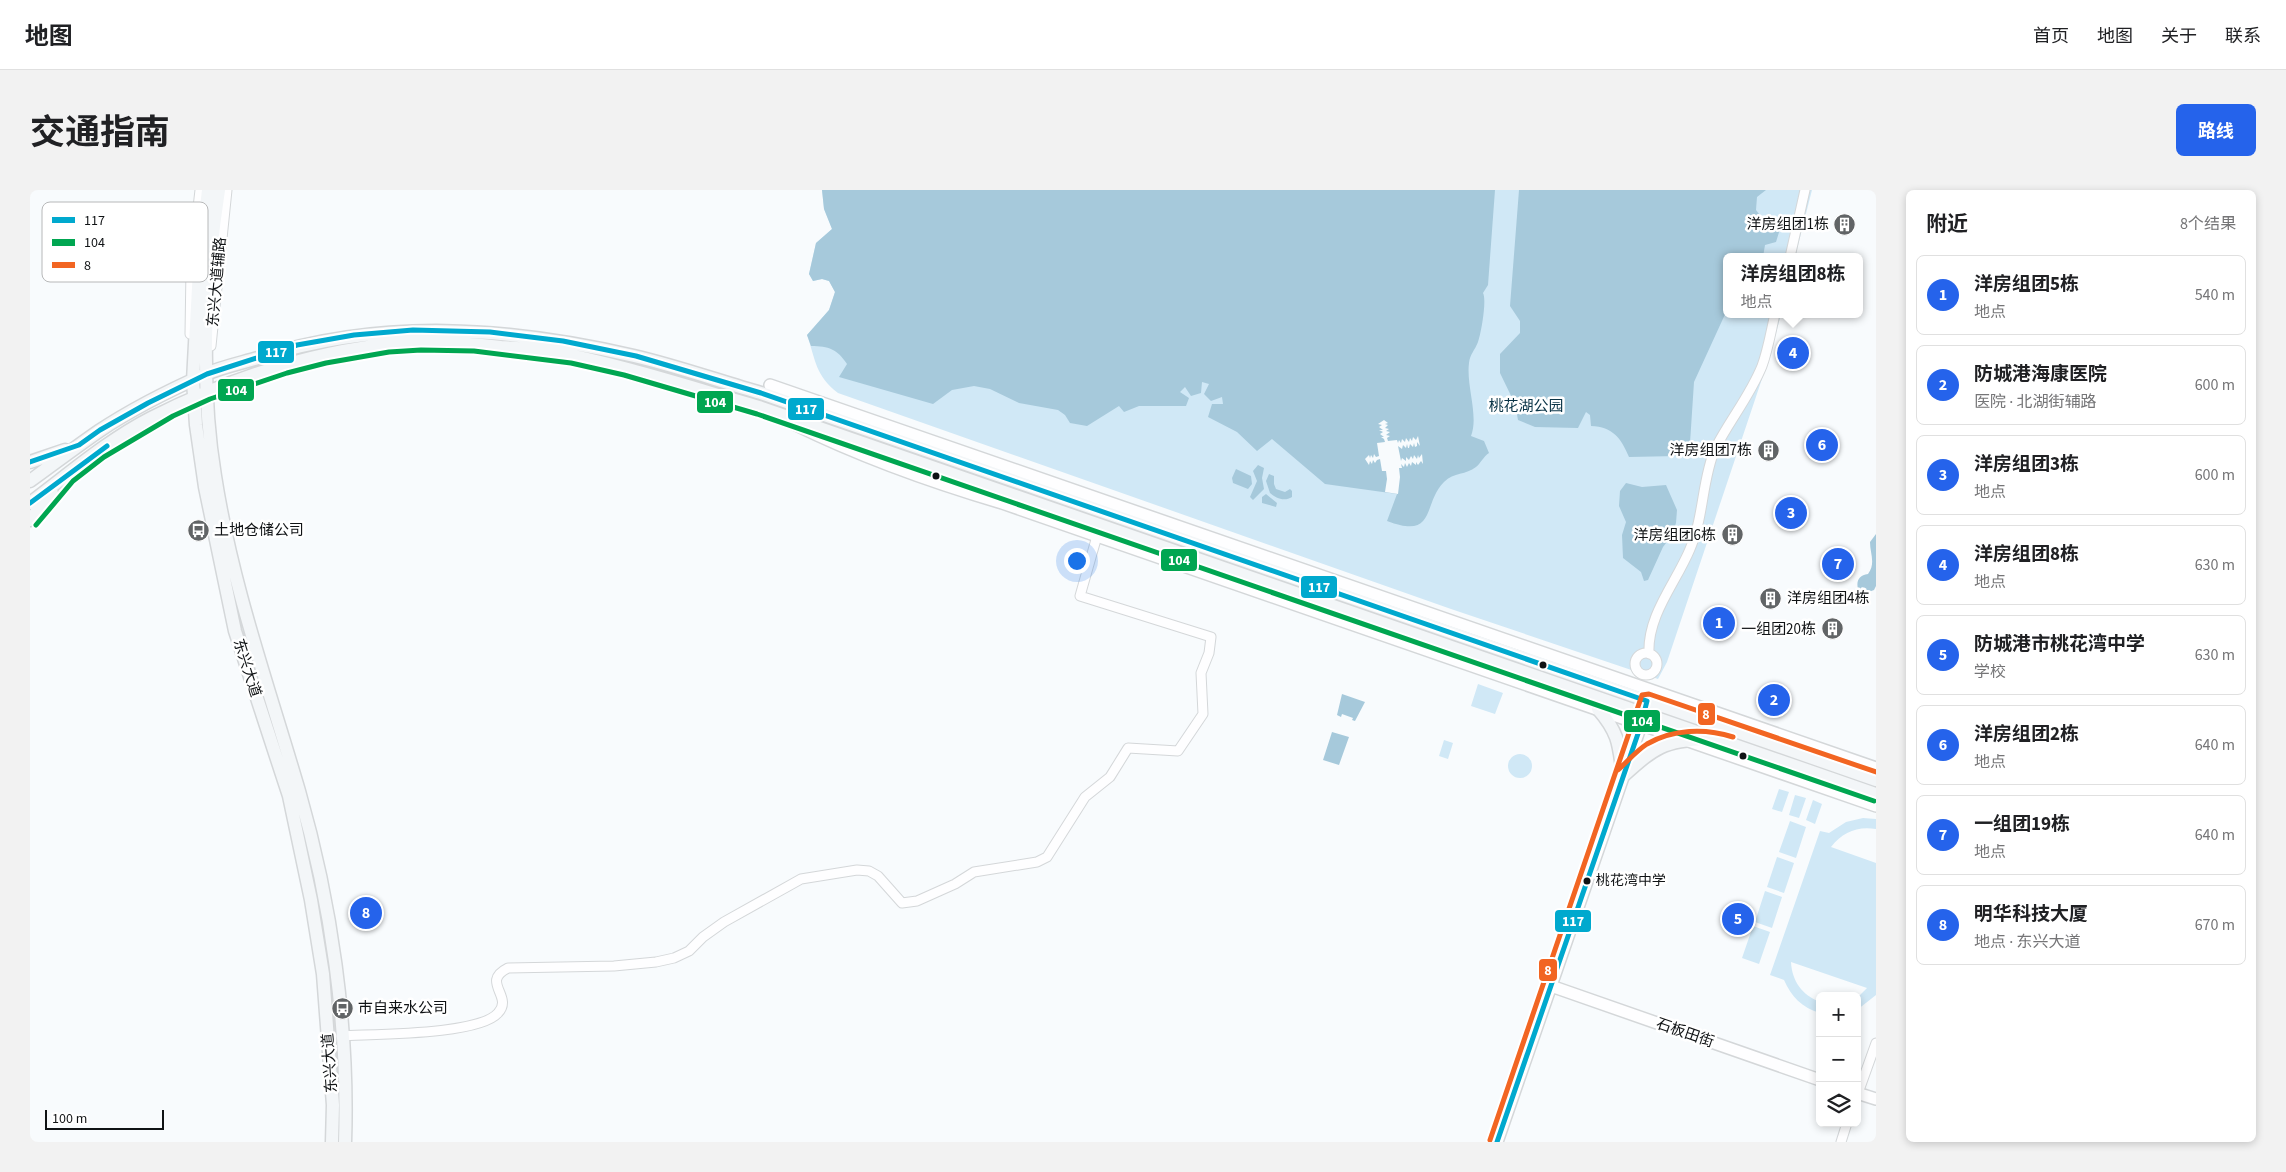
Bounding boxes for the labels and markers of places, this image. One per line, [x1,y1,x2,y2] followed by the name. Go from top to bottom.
[1833,212,1857,236] building icon: 洋房组团1栋
[1747,214,1829,235] place label: 洋房组团1栋
[1777,334,1809,372] pin: 4
[1806,426,1838,464] pin: 6
[1756,438,1780,462] building icon: 洋房组团7栋
[1670,440,1752,461] place label: 洋房组团7栋
[931,471,941,481] unlabelled marker
[1775,494,1807,532] pin: 3
[186,518,210,542] bus stop icon: 土地仓储公司
[214,520,304,541] place label: 土地仓储公司
[1720,523,1744,547] building icon: 洋房组团6栋
[1634,525,1716,546] place label: 洋房组团6栋
[1822,545,1854,583] pin: 7
[1759,586,1783,610] building icon: 洋房组团4栋
[1787,588,1869,609] place label: 洋房组团4栋
[1703,604,1735,642] pin: 1
[1820,617,1844,641] building icon: 一组团20栋
[1741,619,1816,640] place label: 一组团20栋
[1538,660,1548,670] unlabelled marker
[1758,681,1790,719] pin: 2
[1738,751,1748,761] unlabelled marker
[1596,871,1666,891] place label: 桃花湾中学
[1582,876,1592,886] marker: 桃花湾中学
[350,894,382,932] pin: 8
[1722,900,1754,938] pin: 5
[330,996,354,1020] bus stop icon: 巿自来水公司
[358,998,448,1019] place label: 巿自来水公司

